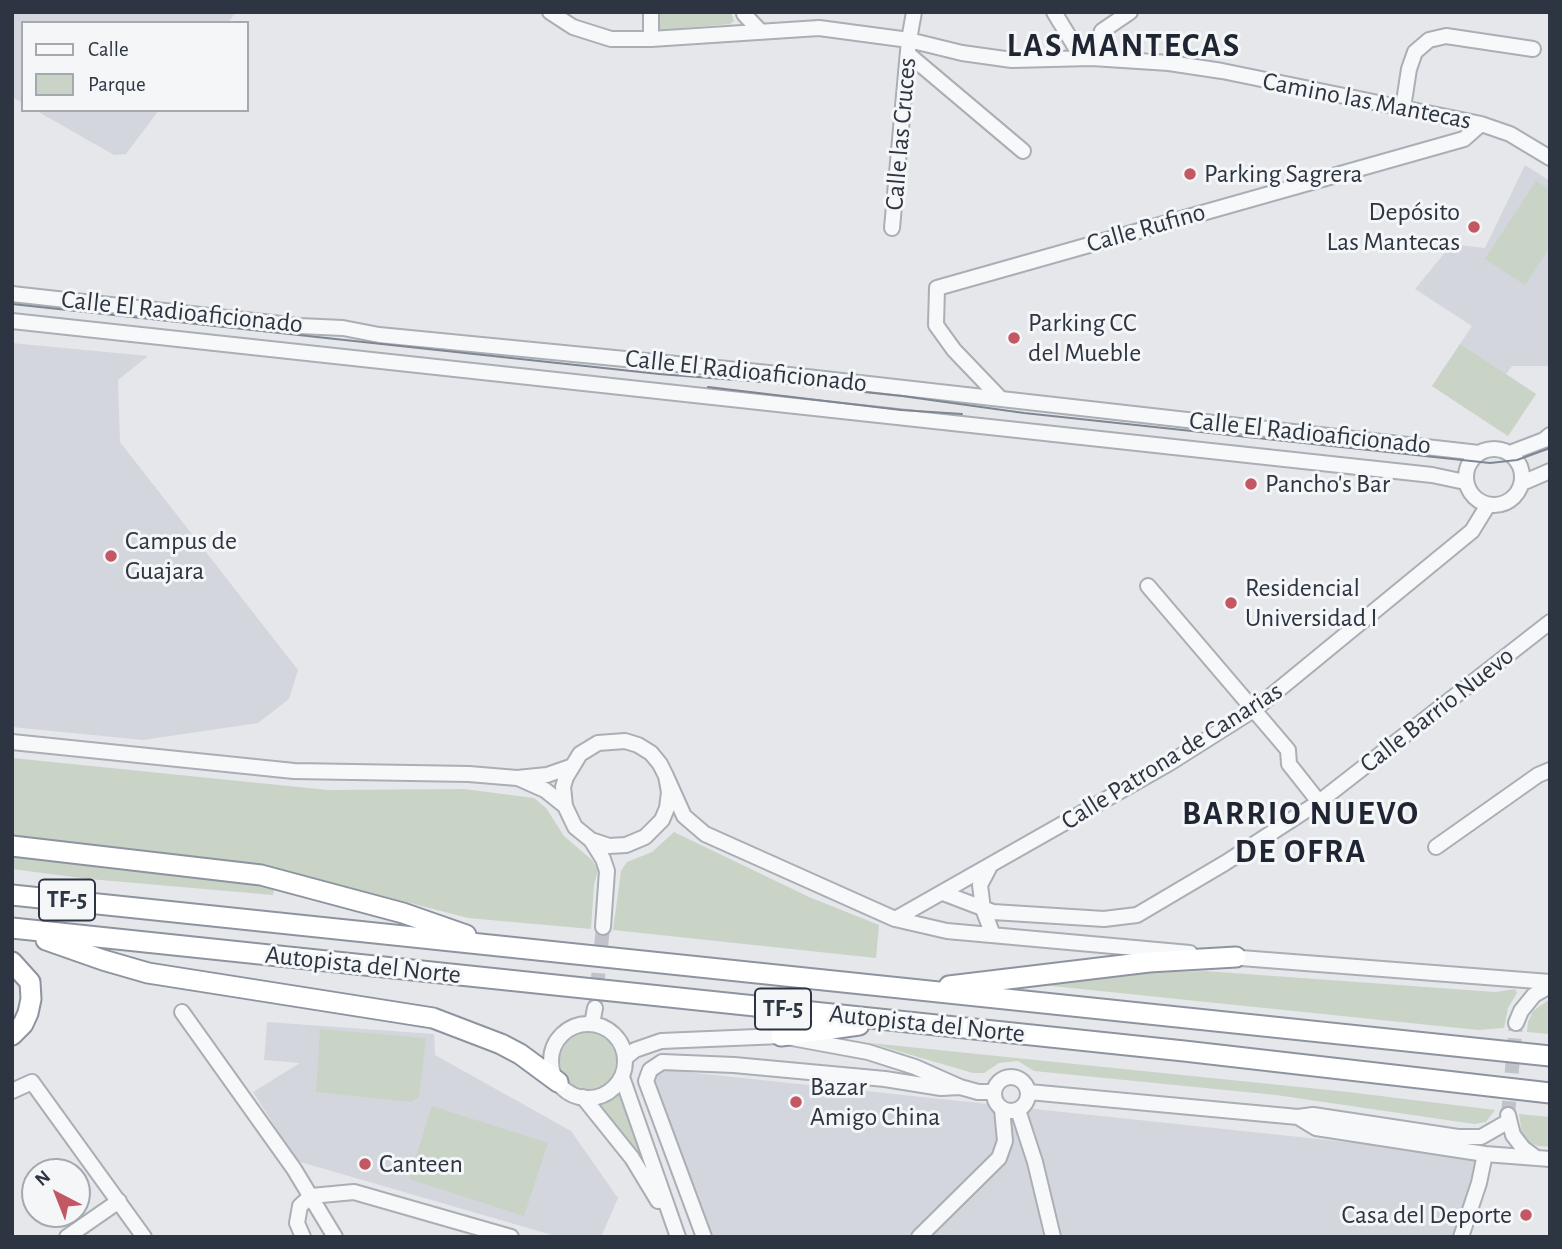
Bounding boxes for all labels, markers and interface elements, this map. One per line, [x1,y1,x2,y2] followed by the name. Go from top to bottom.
[21,21,248,112] legend
[1008,26,1240,66] district label: LAS MANTECAS
[88,39,129,60] text: Calle
[879,56,923,212] street label: Calle las Cruces
[1260,65,1474,137] street label: Camino las Mantecas
[88,74,146,95] text: Parque
[1204,158,1362,190] place label: Parking Sagrera
[1182,166,1198,182] marker: Parking Sagrera
[1083,196,1209,260] street label: Calle Rufino
[1327,196,1460,258] place label: Depósito Las Mantecas
[1466,219,1482,235] marker: Depósito Las Mantecas
[60,284,304,340] street label: Calle El Radioaficionado
[1028,307,1141,368] place label: Parking CC del Mueble
[1006,330,1022,346] marker: Parking CC del Mueble
[624,343,868,399] street label: Calle El Radioaficionado
[1188,405,1432,461] street label: Calle El Radioaficionado
[1265,468,1390,500] place label: Pancho's Bar
[1243,476,1259,492] marker: Pancho's Bar
[125,525,237,586] place label: Campus de Guajara
[103,548,119,564] marker: Campus de Guajara
[1245,572,1378,634] place label: Residencial Universidad I
[1223,595,1239,611] marker: Residencial Universidad I
[1354,640,1520,780] street label: Calle Barrio Nuevo
[1056,675,1288,837] street label: Calle Patrona de Canarias
[1183,794,1419,872] district label: BARRIO NUEVO DE OFRA
[39,880,95,920] road number: TF-5
[264,939,462,991] street label: Autopista del Norte
[755,988,811,1030] road number: TF-5
[828,998,1026,1050] street label: Autopista del Norte
[810,1071,940,1132] place label: Bazar Amigo China
[788,1094,804,1110] marker: Bazar Amigo China
[379,1148,463,1180] place label: Canteen
[357,1156,373,1172] marker: Canteen
[21,1158,91,1228] north arrow
[32,1167,54,1190] text: N
[1342,1199,1512,1231] place label: Casa del Deporte
[1518,1207,1534,1223] marker: Casa del Deporte

